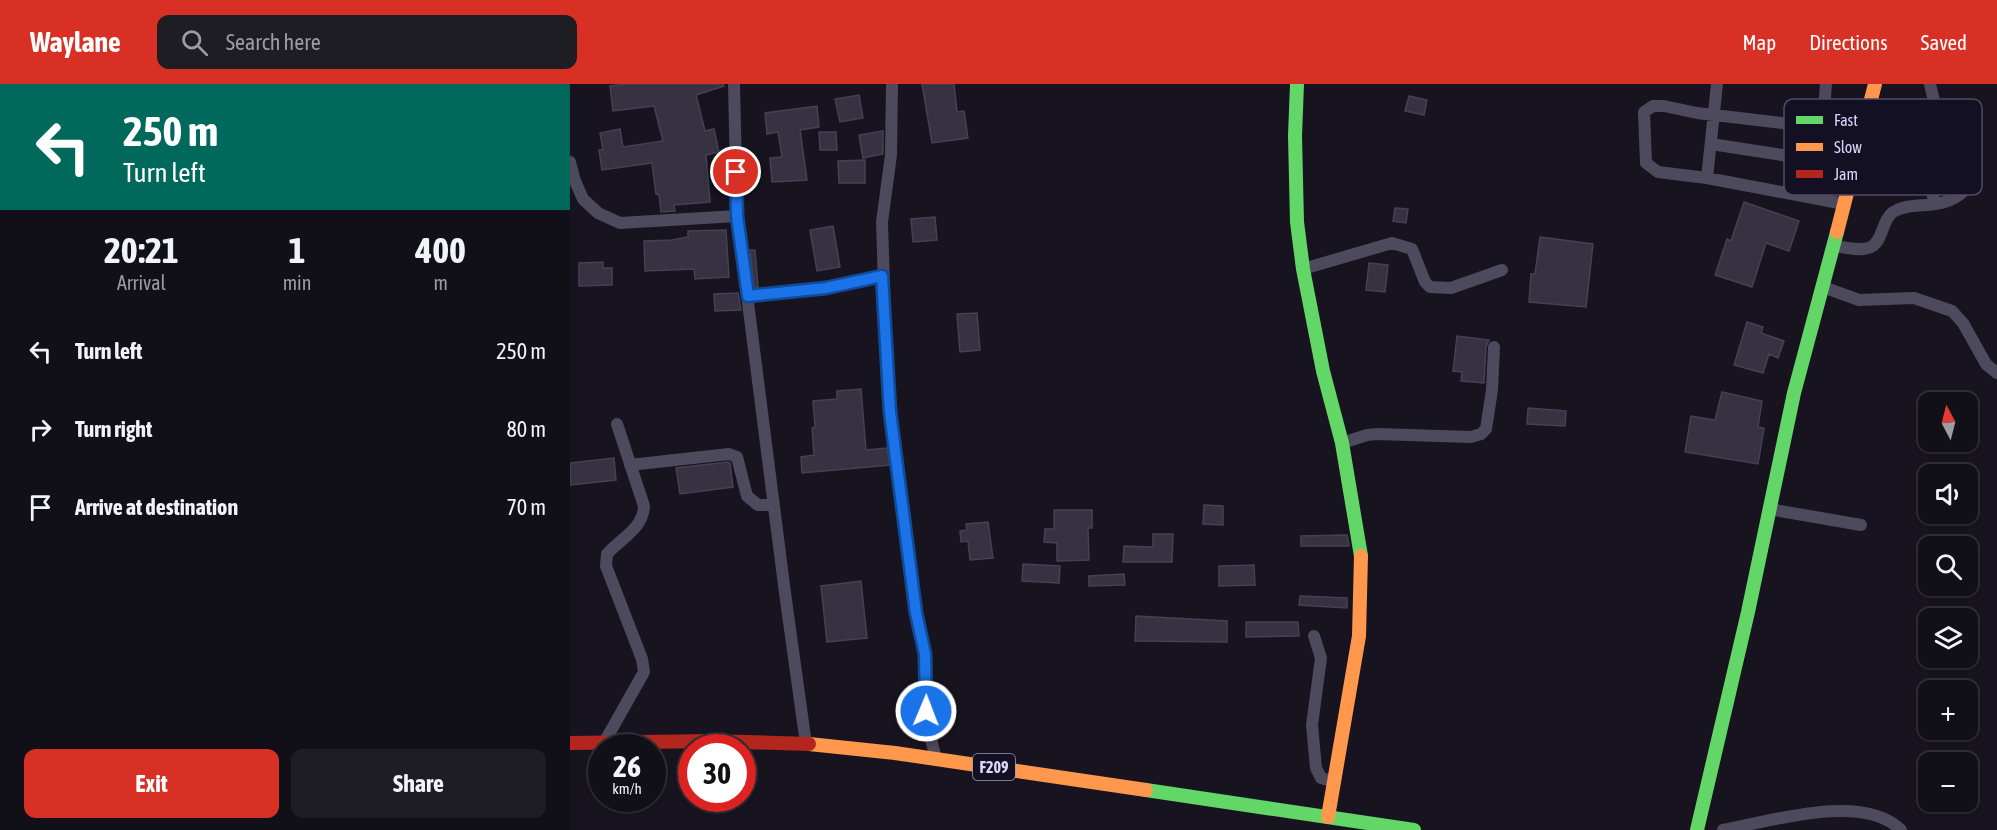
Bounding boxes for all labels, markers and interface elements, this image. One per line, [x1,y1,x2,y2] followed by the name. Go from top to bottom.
[157,15,577,69] search box
[30,26,121,58] text: Waylane
[178,26,211,59] icon: search
[226,29,321,55] text: Search here
[1742,30,1776,54] text: Map
[1809,30,1888,54] text: Directions
[1921,30,1967,54] text: Saved
[1784,99,1982,195] legend
[123,107,218,155] text: 250 m
[24,108,102,186] icon: left
[1834,111,1858,129] text: Fast
[1834,138,1862,156] text: Slow
[710,146,761,197] pin
[719,155,752,188] icon: arrive
[123,157,206,188] text: Turn left
[1834,165,1858,183] text: Jam
[104,229,179,271] text: 20:21
[289,229,305,271] text: 1
[415,229,466,271] text: 400
[117,271,166,294] text: Arrival
[283,271,311,294] text: min
[433,271,448,294] text: m
[24,335,57,368] icon: left
[75,338,142,364] text: Turn left
[496,338,546,364] text: 250 m
[1918,392,1978,452] north arrow
[1918,392,1978,812] map controls
[24,413,57,446] icon: right
[75,416,152,442] text: Turn right
[506,416,546,442] text: 80 m
[1918,464,1978,524] button: sound
[24,491,57,524] icon: arrive
[75,494,238,520] text: Arrive at destination
[506,494,546,520] text: 70 m
[1918,536,1978,596] button: search
[1918,608,1978,668] button: layers
[894,679,958,743] position arrow
[1918,680,1978,740] button: +
[678,734,756,812] speed limit sign: 30
[24,749,279,818] button: Exit
[291,749,546,818] button: Share
[613,749,641,783] text: 26
[1918,752,1978,812] button: −
[973,754,1015,780] road number: F209
[612,780,642,797] text: km/h

